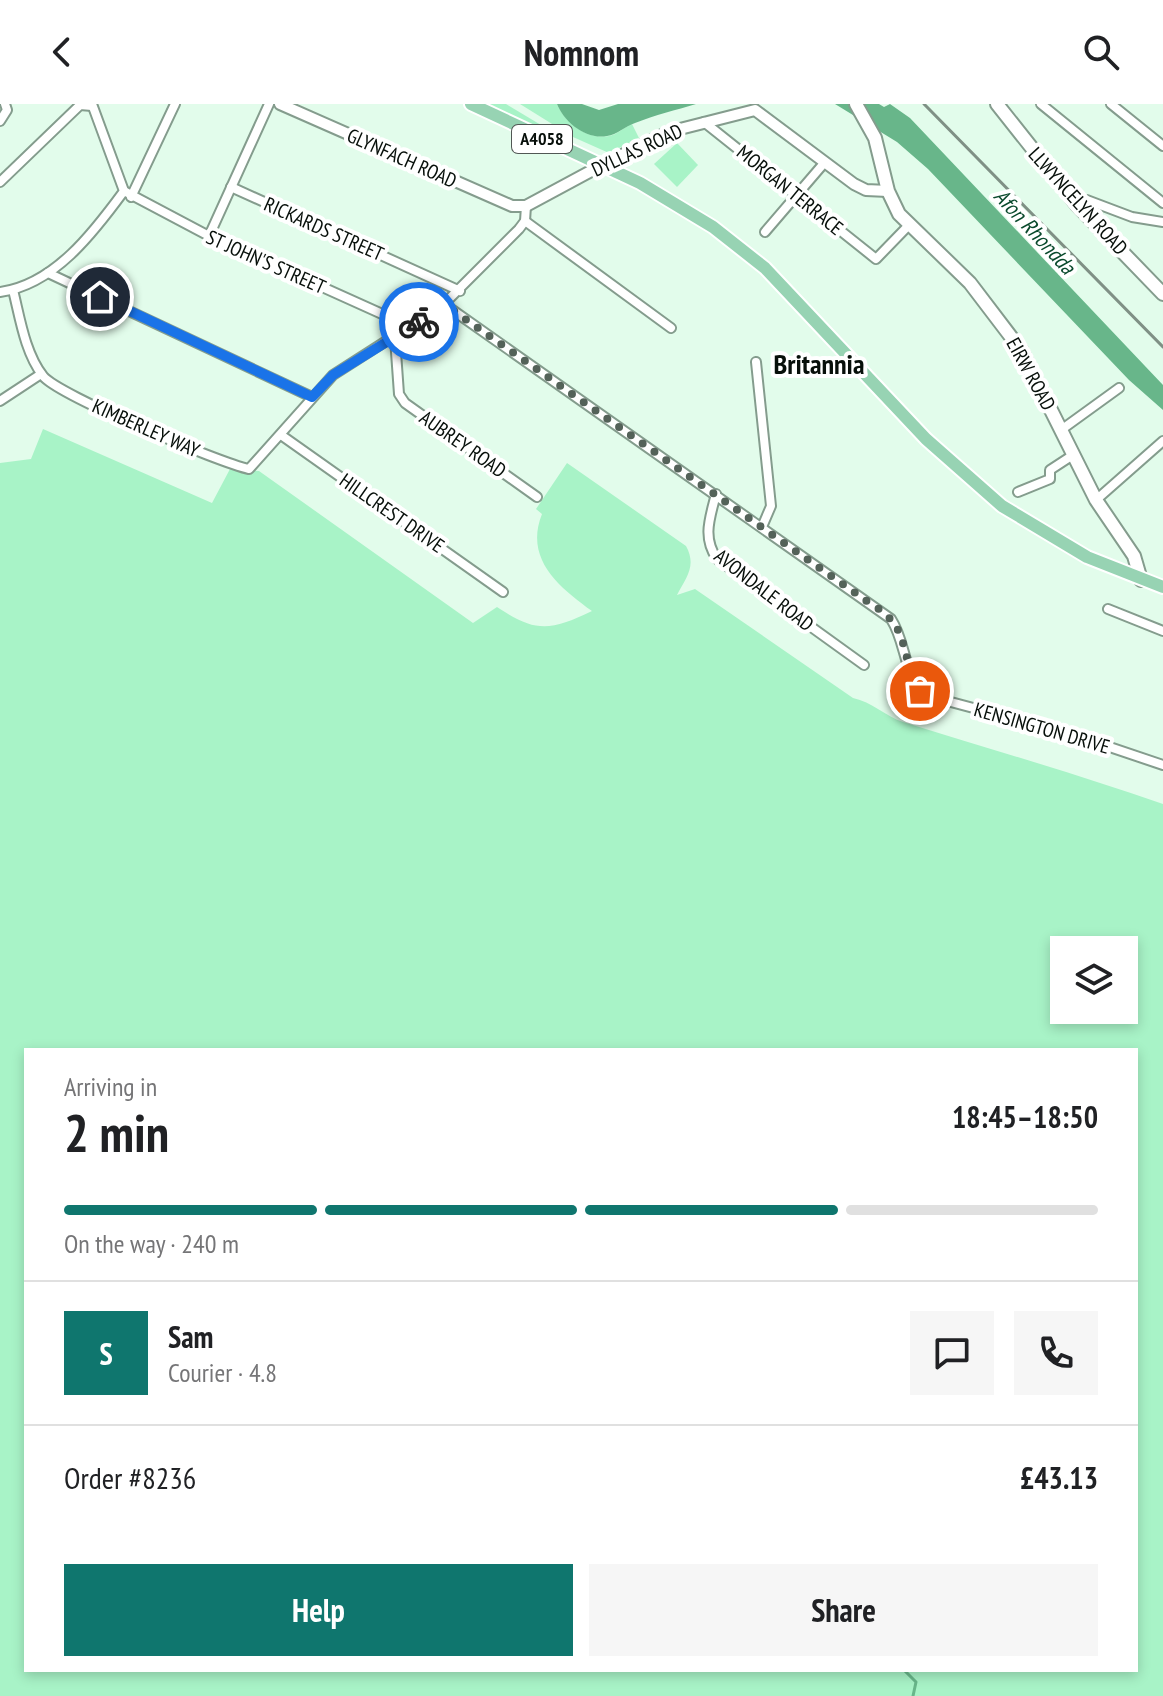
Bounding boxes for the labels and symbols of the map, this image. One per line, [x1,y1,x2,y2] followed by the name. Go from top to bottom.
[587,118,687,182] street label: DYLLAS ROAD
[343,122,461,194] street label: GLYNFACH ROAD
[512,125,572,153] road number: A4058
[731,139,849,241] street label: MORGAN TERRACE
[1023,142,1133,260] street label: LLWYNCELYN ROAD
[988,182,1083,281] water label: Afon Rhondda
[260,191,388,267] street label: RICKARDS STREET
[202,224,330,300] street label: ST JOHN'S STREET
[66,263,134,331] pin
[379,282,459,362] courier
[1000,333,1062,415] street label: EIRW ROAD
[774,345,864,382] district label: Britannia
[88,393,204,463] street label: KIMBERLEY WAY
[415,405,511,483] street label: AUBREY ROAD
[335,467,449,559] street label: HILLCREST DRIVE
[709,543,819,637] street label: AVONDALE ROAD
[886,657,954,725] pin
[971,696,1113,760] street label: KENSINGTON DRIVE

